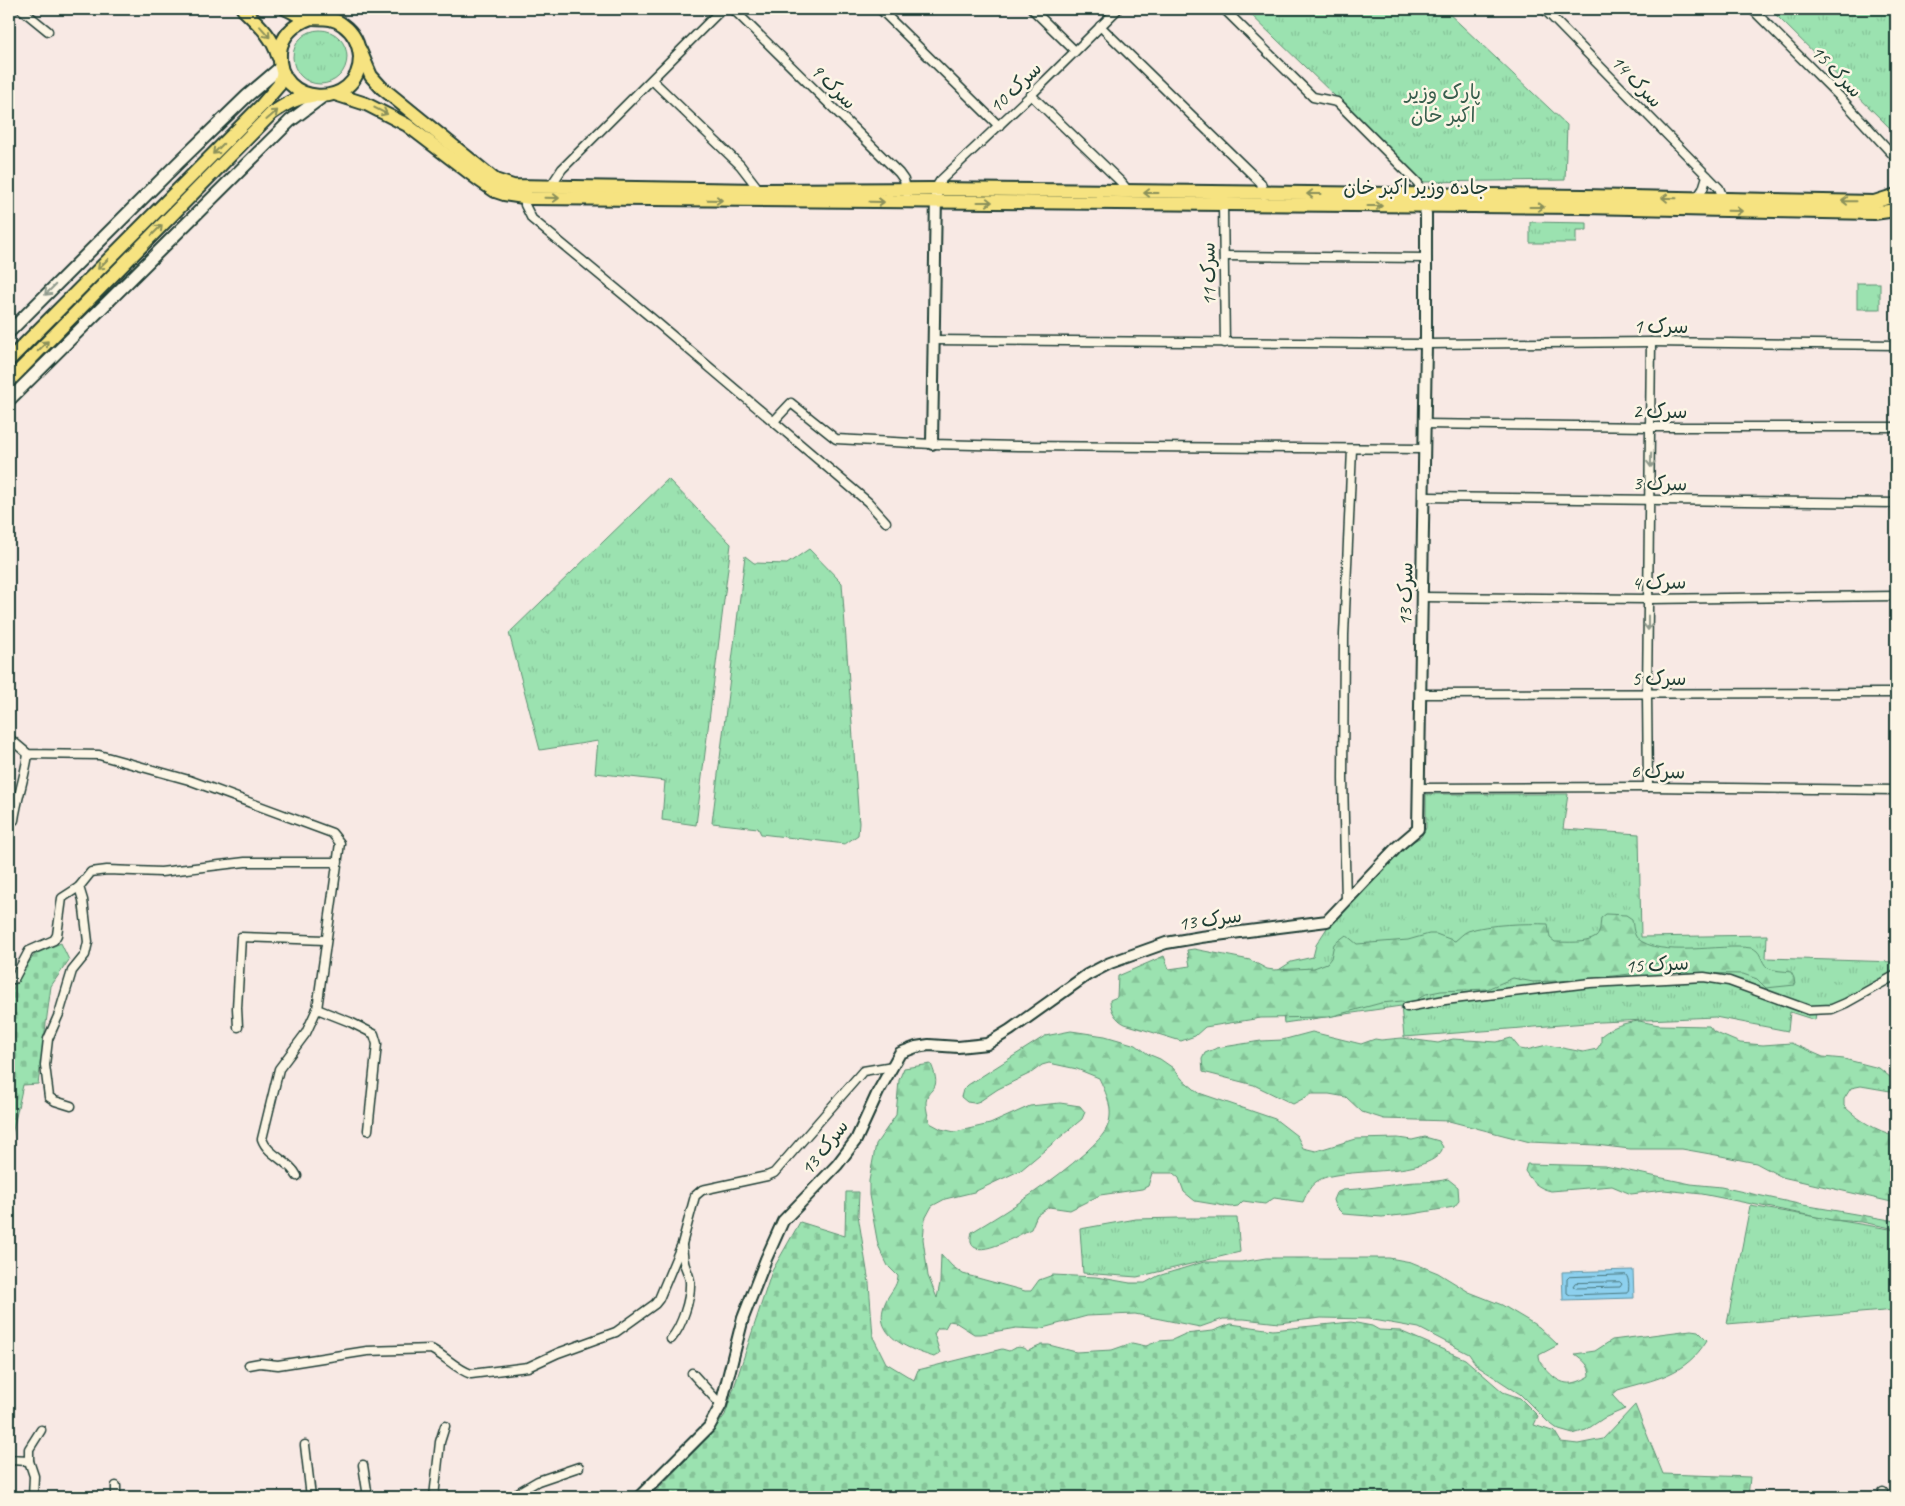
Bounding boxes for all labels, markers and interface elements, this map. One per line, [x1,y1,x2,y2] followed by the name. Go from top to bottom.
[259,25,271,38] one-way arrow
[1805,40,1868,103] street label: سرک 15
[1605,50,1668,113] street label: سرک 14
[984,56,1047,119] street label: سرک 10
[805,58,862,115] street label: سرک 9
[1403,80,1481,128] park label: پارک وزیر اکبر خان
[373,107,388,116] one-way arrow
[265,109,278,121] one-way arrow
[212,143,224,155] one-way arrow
[1343,175,1489,200] street label: جاده وزیر اکبر خان
[1144,188,1160,198] one-way arrow
[1306,189,1322,199] one-way arrow
[544,193,560,203] one-way arrow
[1661,194,1677,203] one-way arrow
[706,195,722,205] one-way arrow
[868,197,885,207] one-way arrow
[976,197,992,207] one-way arrow
[1841,197,1857,206] one-way arrow
[1366,201,1382,211] one-way arrow
[1528,202,1545,212] one-way arrow
[1726,206,1742,216] one-way arrow
[151,224,163,236] one-way arrow
[1195,242,1222,306] street label: سرک 11
[97,258,109,271] one-way arrow
[45,283,57,295] one-way arrow
[1634,314,1688,339] street label: سرک 1
[37,340,49,352] one-way arrow
[1633,399,1687,424] street label: سرک 2
[1646,452,1655,468] one-way arrow
[1632,471,1688,496] street label: سرک 3
[1392,562,1419,626] street label: سرک 13
[1631,570,1687,595] street label: سرک 4
[1643,615,1652,631] one-way arrow
[1632,666,1686,691] street label: سرک 5
[1630,759,1686,784] street label: سرک 6
[1177,903,1243,936] street label: سرک 13
[1624,950,1690,979] street label: سرک 15
[795,1114,854,1180] street label: سرک 13

